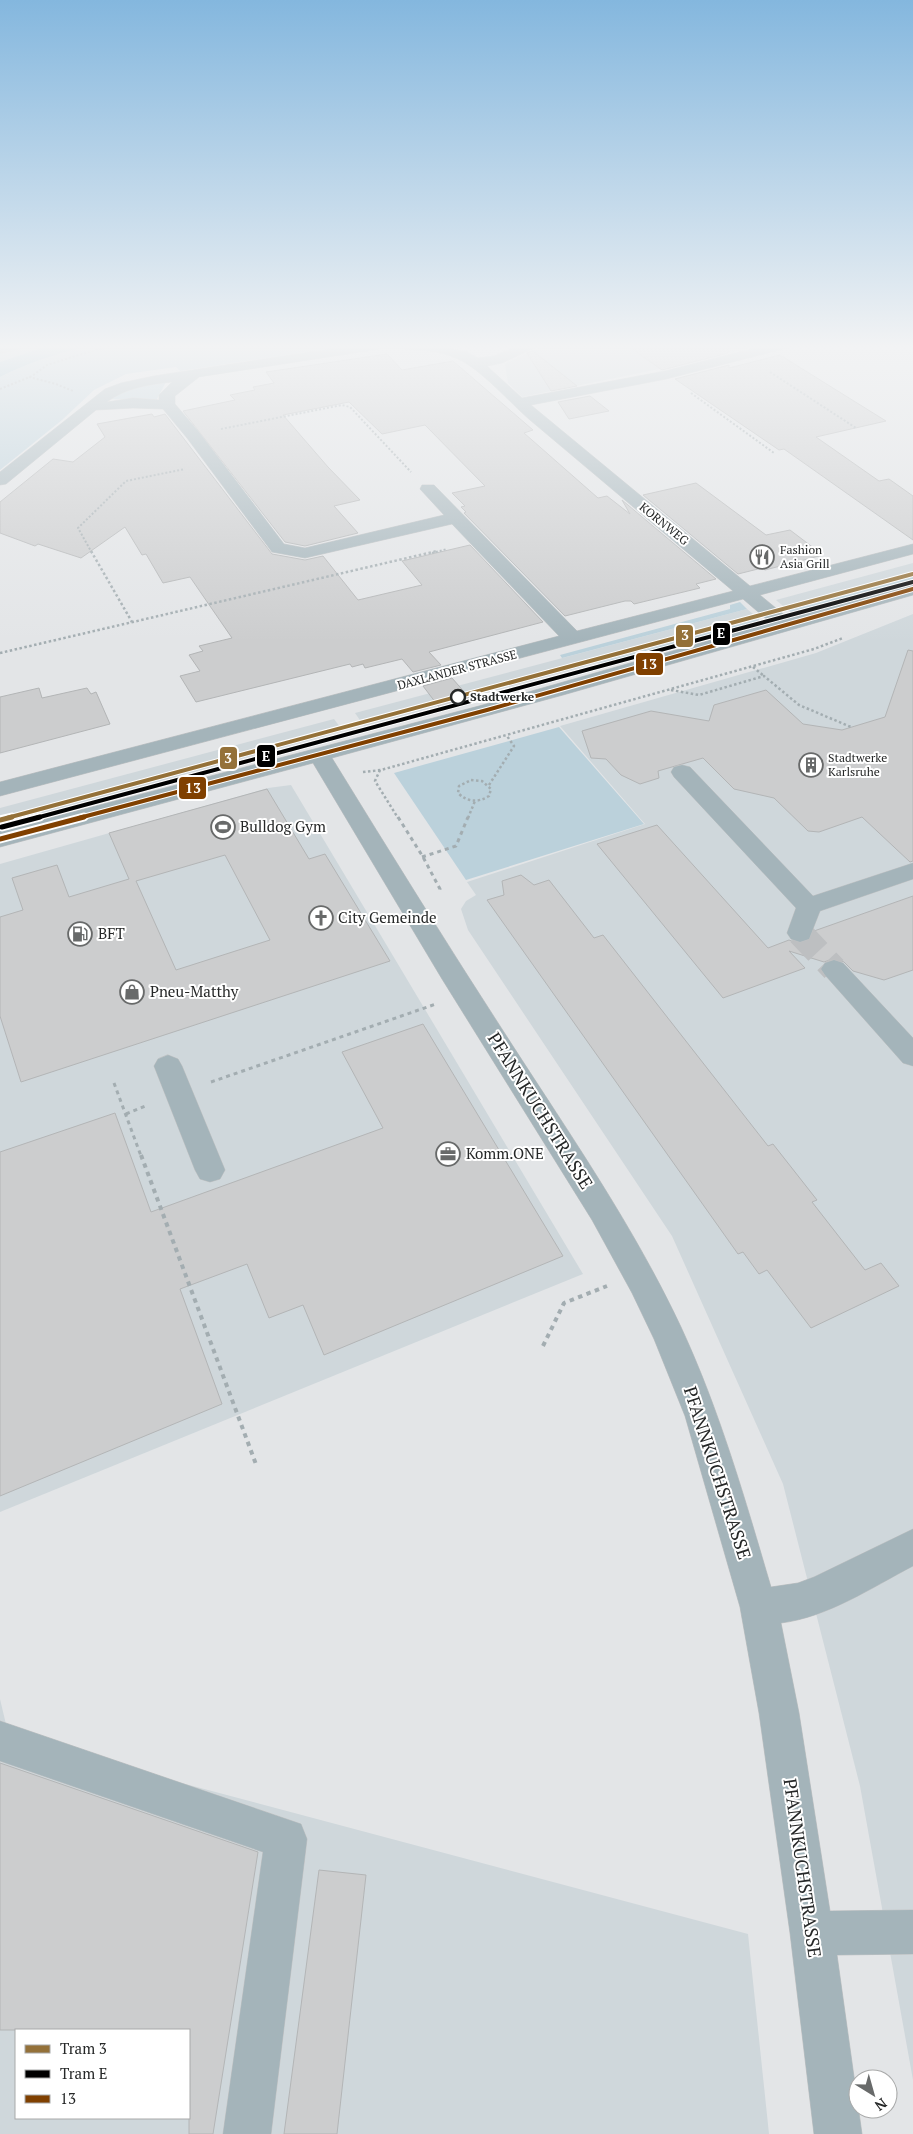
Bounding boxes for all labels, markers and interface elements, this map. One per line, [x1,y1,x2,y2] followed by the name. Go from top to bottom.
[637,499,693,549] street label: KORNWEG
[780,542,830,571] place label: Fashion Asia Grill
[749,544,775,570] restaurant icon: Fashion Asia Grill
[712,622,731,646] line badge: E
[717,623,725,642] text: E
[675,624,694,648] line badge: 3
[681,625,689,644] text: 3
[396,646,518,693] street label: DAXLANDER STRASSE
[635,652,664,676] line badge: 13
[641,654,657,673] text: 13
[450,689,466,705] marker: Stadtwerke
[470,689,535,704] place label: Stadtwerke
[256,744,276,768] line badge: E
[219,746,238,770] line badge: 3
[262,746,270,765] text: E
[224,748,232,767] text: 3
[828,750,887,779] place label: Stadtwerke Karlsruhe
[798,752,824,778] building icon: Stadtwerke Karlsruhe
[178,776,207,800] line badge: 13
[185,778,201,797] text: 13
[210,814,236,840] sports icon: Bulldog Gym
[240,816,326,836] place label: Bulldog Gym
[308,905,334,931] church icon: City Gemeinde
[338,907,437,927] place label: City Gemeinde
[67,921,93,947] fuel station icon: BFT
[98,923,125,943] place label: BFT
[119,979,145,1005] shop icon: Pneu-Matthy
[150,981,239,1001] place label: Pneu-Matthy
[483,1028,599,1193] street label: PFANNKUCHSTRASSE
[435,1141,461,1167] office icon: Komm.ONE
[466,1143,544,1163] place label: Komm.ONE
[679,1383,757,1562] street label: PFANNKUCHSTRASSE
[779,1777,827,1959] street label: PFANNKUCHSTRASSE
[15,2029,190,2119] legend
[60,2038,107,2058] text: Tram 3
[60,2063,108,2083] text: Tram E
[848,2069,898,2119] north arrow
[60,2088,76,2108] text: 13
[871,2094,891,2116] text: N

